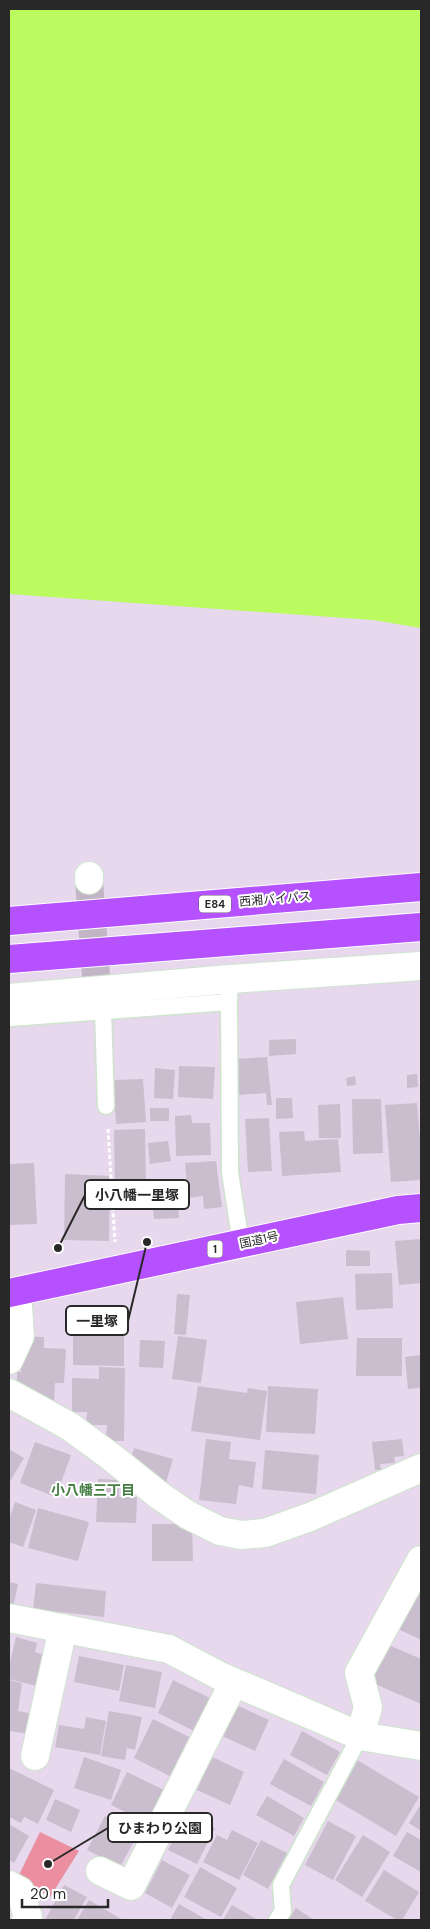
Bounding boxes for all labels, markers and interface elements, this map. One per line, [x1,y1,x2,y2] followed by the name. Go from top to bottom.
[239,888,311,910] street label: 西湘バイパス
[199,896,231,912] road number: E84
[85,1180,189,1209] callout: 小八幡一里塚
[95,1186,179,1204] text: 小八幡一里塚
[238,1228,280,1252] street label: 国道1号
[208,1240,222,1258] road number: 1
[66,1306,128,1335] callout: 一里塚
[76,1312,118,1330] text: 一里塚
[51,1481,135,1499] district label: 小八幡三丁目
[108,1813,212,1842] callout: ひまわり公園
[118,1819,202,1837] text: ひまわり公園
[22,1876,109,1908] scale bar
[30,1884,66,1904] text: 20 m

